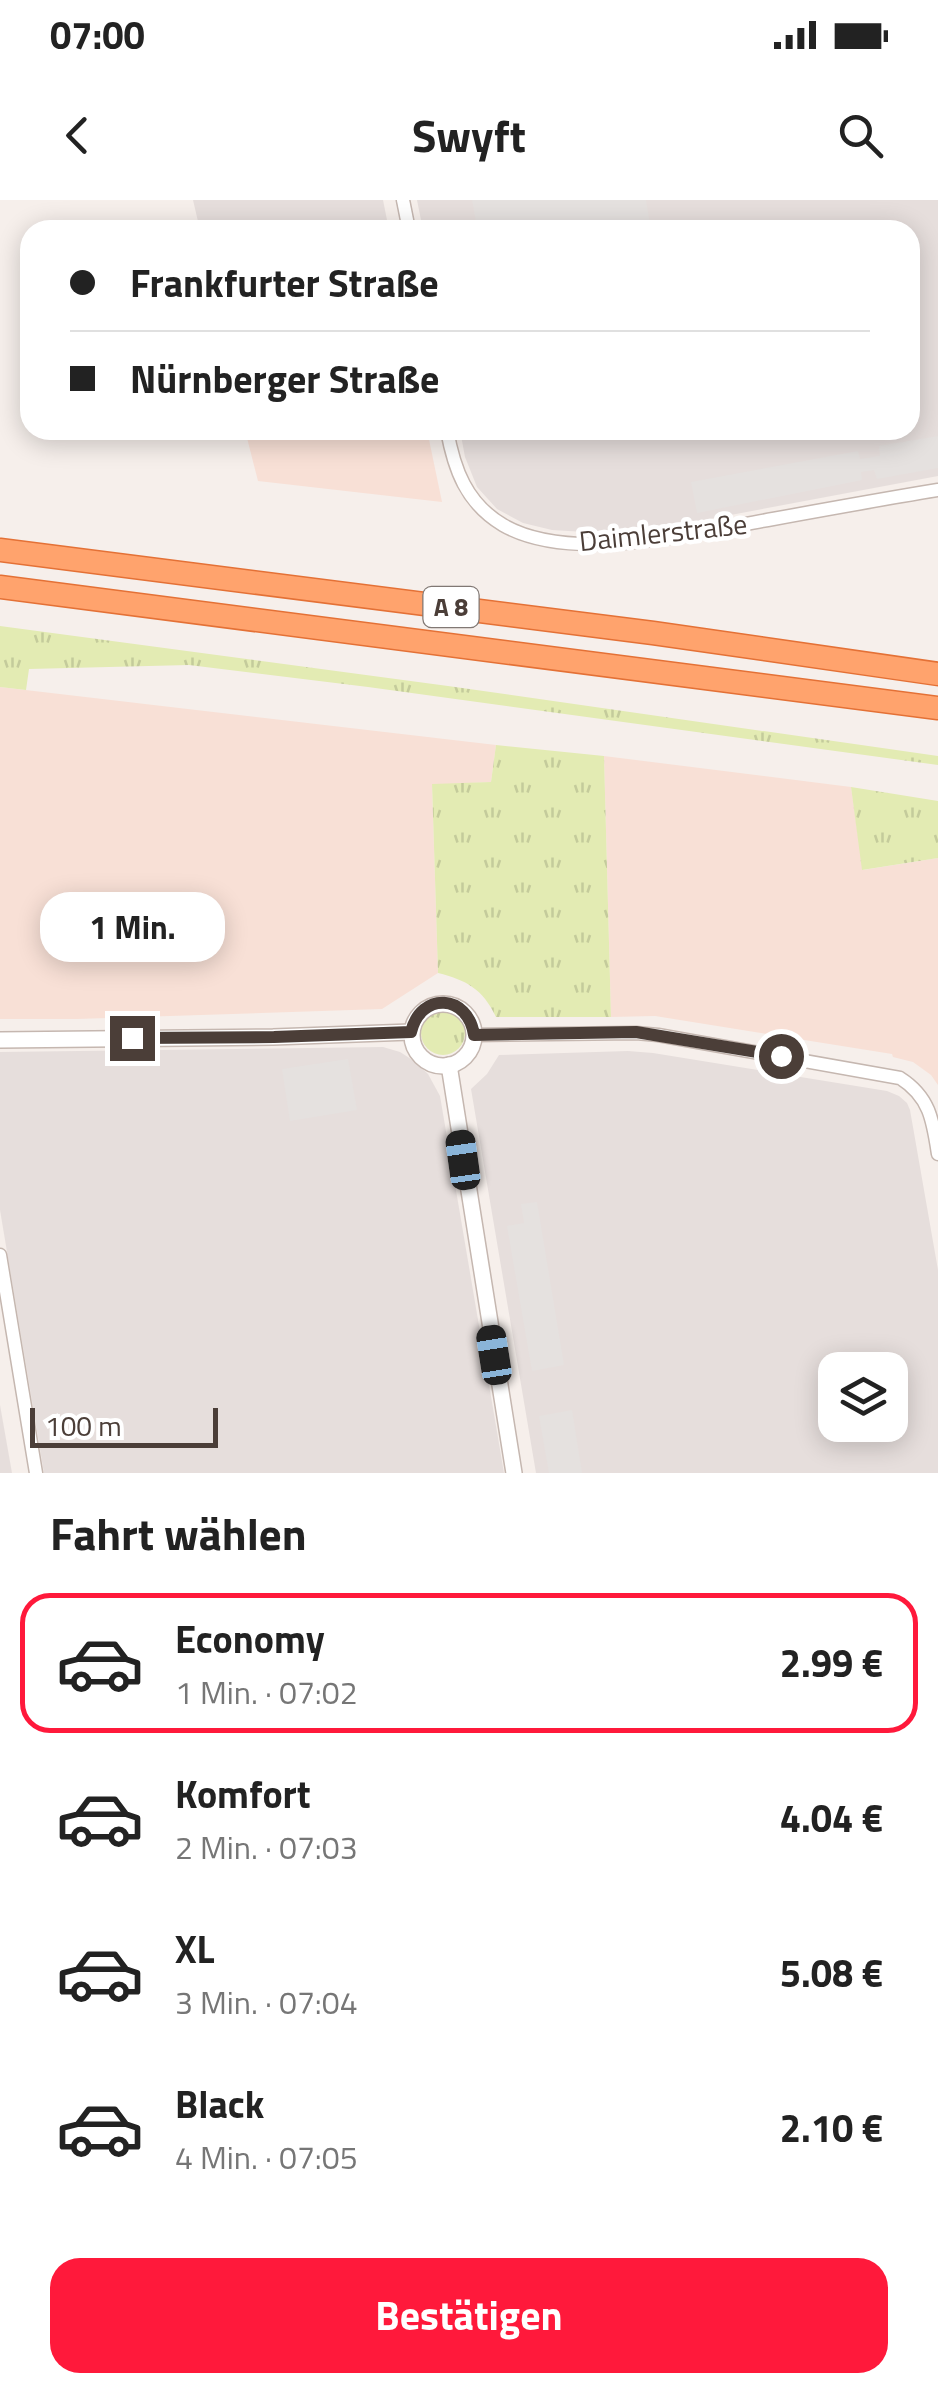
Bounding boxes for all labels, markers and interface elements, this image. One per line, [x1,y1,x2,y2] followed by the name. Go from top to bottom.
[50,6,145,64] text: 07:00
[412,101,526,169] text: Swyft
[50,108,105,163] icon: back
[833,108,888,163] icon: search
[130,254,439,312] text: Frankfurter Straße
[130,350,439,408] text: Nürnberger Straße
[577,502,749,562] street label: Daimlerstraße
[424,587,478,627] road number: A 8
[39,893,224,963] callout: 1 Min.
[89,903,176,951] text: 1 Min.
[110,1016,155,1061] route end
[759,1034,804,1079] route start
[444,1128,482,1192] car
[474,1323,514,1387] car
[818,1352,908,1442] map controls
[818,1352,908,1442] button: layers
[30,1403,218,1448] scale bar
[45,1404,122,1447] text: 100 m
[50,1499,307,1567] text: Fahrt wählen
[175,1610,325,1668] text: Economy
[55,1618,145,1708] icon: car
[780,1634,883,1692] text: 2.99 €
[175,1668,358,1716] text: 1 Min. · 07:02
[175,1765,311,1823] text: Komfort
[55,1773,145,1863] icon: car
[780,1789,883,1847] text: 4.04 €
[175,1823,358,1871] text: 2 Min. · 07:03
[175,1920,215,1978] text: XL
[55,1928,145,2018] icon: car
[780,1944,883,2002] text: 5.08 €
[175,1978,358,2026] text: 3 Min. · 07:04
[175,2075,264,2133] text: Black
[55,2083,145,2173] icon: car
[780,2099,883,2157] text: 2.10 €
[175,2133,358,2181] text: 4 Min. · 07:05
[50,2258,888,2373] button: Bestätigen

